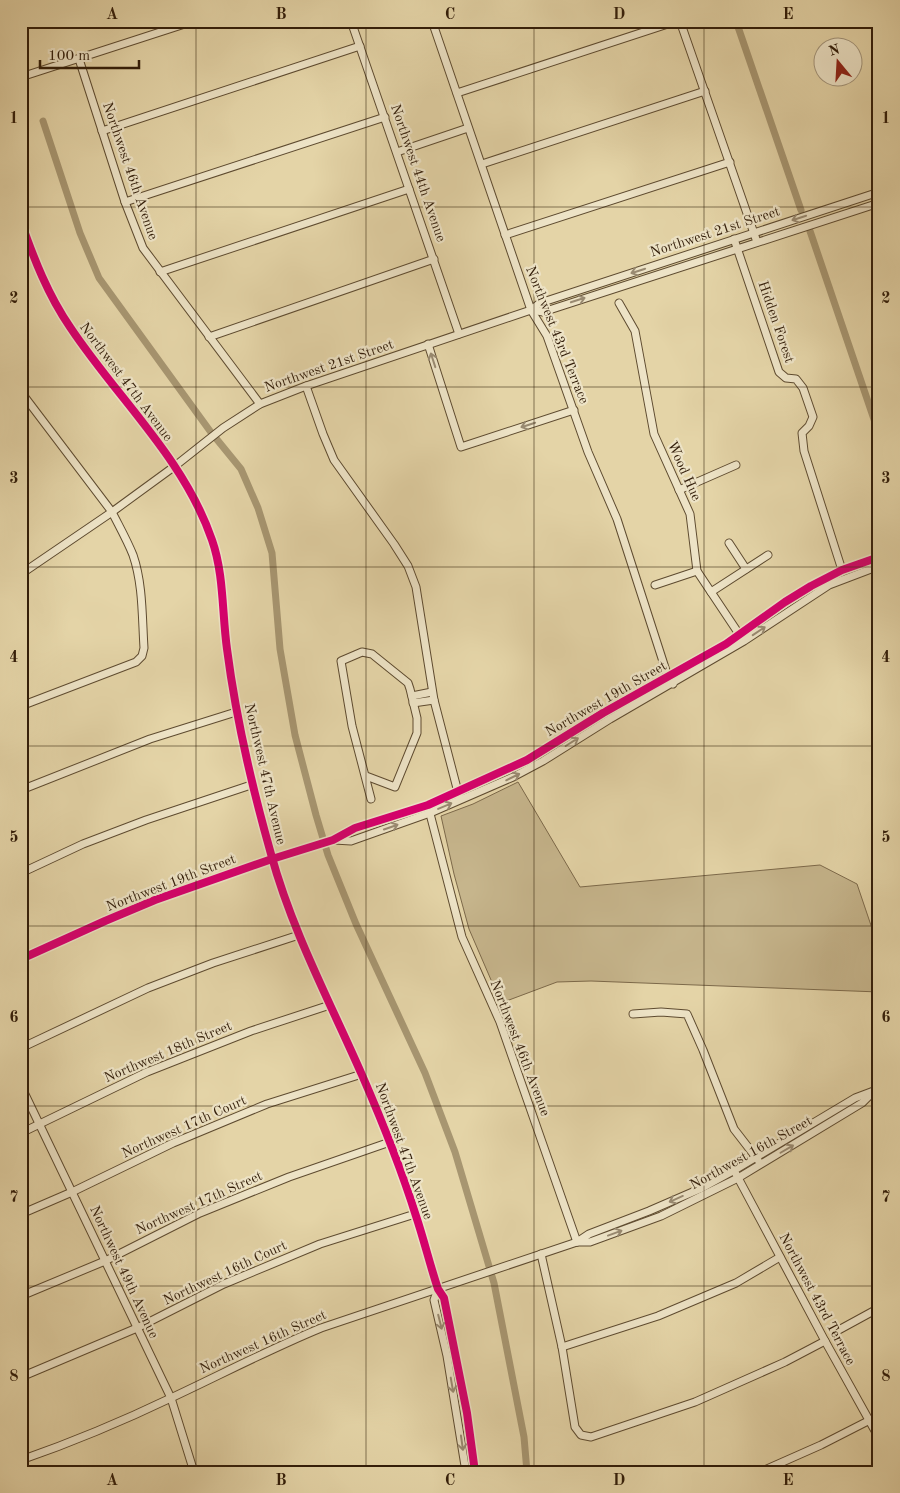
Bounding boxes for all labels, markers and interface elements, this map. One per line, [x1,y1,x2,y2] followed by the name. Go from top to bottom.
[106,7,118,23] text: A
[275,7,287,23] text: B
[445,7,455,23] text: C
[613,7,625,23] text: D
[782,7,794,23] text: E
[40,38,139,70] scale bar
[812,38,862,88] north arrow
[827,42,842,59] text: N
[48,49,90,64] text: 100 m
[100,100,160,242] street label: Northwest 46th Avenue
[388,102,448,244] street label: Northwest 44th Avenue
[9,111,19,127] text: 1
[881,111,891,127] text: 1
[648,204,782,260] street label: Northwest 21st Street
[792,214,807,223] one-way arrow
[523,264,591,406] street label: Northwest 43rd Terrace
[631,266,647,276] one-way arrow
[755,279,797,365] street label: Hidden Forest
[9,291,19,307] text: 2
[881,291,891,307] text: 2
[570,295,585,304] one-way arrow
[77,320,175,444] street label: Northwest 47th Avenue
[263,337,396,395] street label: Northwest 21st Street
[427,352,437,368] one-way arrow
[520,421,536,431] one-way arrow
[665,439,703,503] street label: Wood Hue
[9,471,19,487] text: 3
[881,471,891,487] text: 3
[752,626,766,636] one-way arrow
[9,650,19,666] text: 4
[881,650,891,666] text: 4
[543,659,669,739] street label: Northwest 19th Street
[242,702,288,846] street label: Northwest 47th Avenue
[565,737,579,747] one-way arrow
[506,771,521,781] one-way arrow
[437,801,452,811] one-way arrow
[382,822,398,831] one-way arrow
[9,830,19,846] text: 5
[881,830,891,846] text: 5
[104,852,238,914] street label: Northwest 19th Street
[488,978,552,1118] street label: Northwest 46th Avenue
[9,1010,19,1026] text: 6
[881,1010,891,1026] text: 6
[102,1019,234,1085] street label: Northwest 18th Street
[373,1081,435,1221] street label: Northwest 47th Avenue
[120,1093,248,1161] street label: Northwest 17th Court
[688,1114,815,1192] street label: Northwest 16th Street
[780,1143,794,1153] one-way arrow
[133,1169,265,1237] street label: Northwest 17th Street
[9,1190,19,1206] text: 7
[881,1190,891,1206] text: 7
[669,1195,684,1205] one-way arrow
[87,1203,161,1341] street label: Northwest 49th Avenue
[607,1228,623,1237] one-way arrow
[776,1231,858,1367] street label: Northwest 43rd Terrace
[161,1238,289,1308] street label: Northwest 16th Court
[197,1308,329,1376] street label: Northwest 16th Street
[436,1313,445,1329] one-way arrow
[9,1369,19,1385] text: 8
[881,1369,891,1385] text: 8
[448,1377,458,1393] one-way arrow
[457,1435,467,1451] one-way arrow
[106,1473,118,1489] text: A
[275,1473,287,1489] text: B
[445,1473,455,1489] text: C
[613,1473,625,1489] text: D
[782,1473,794,1489] text: E

